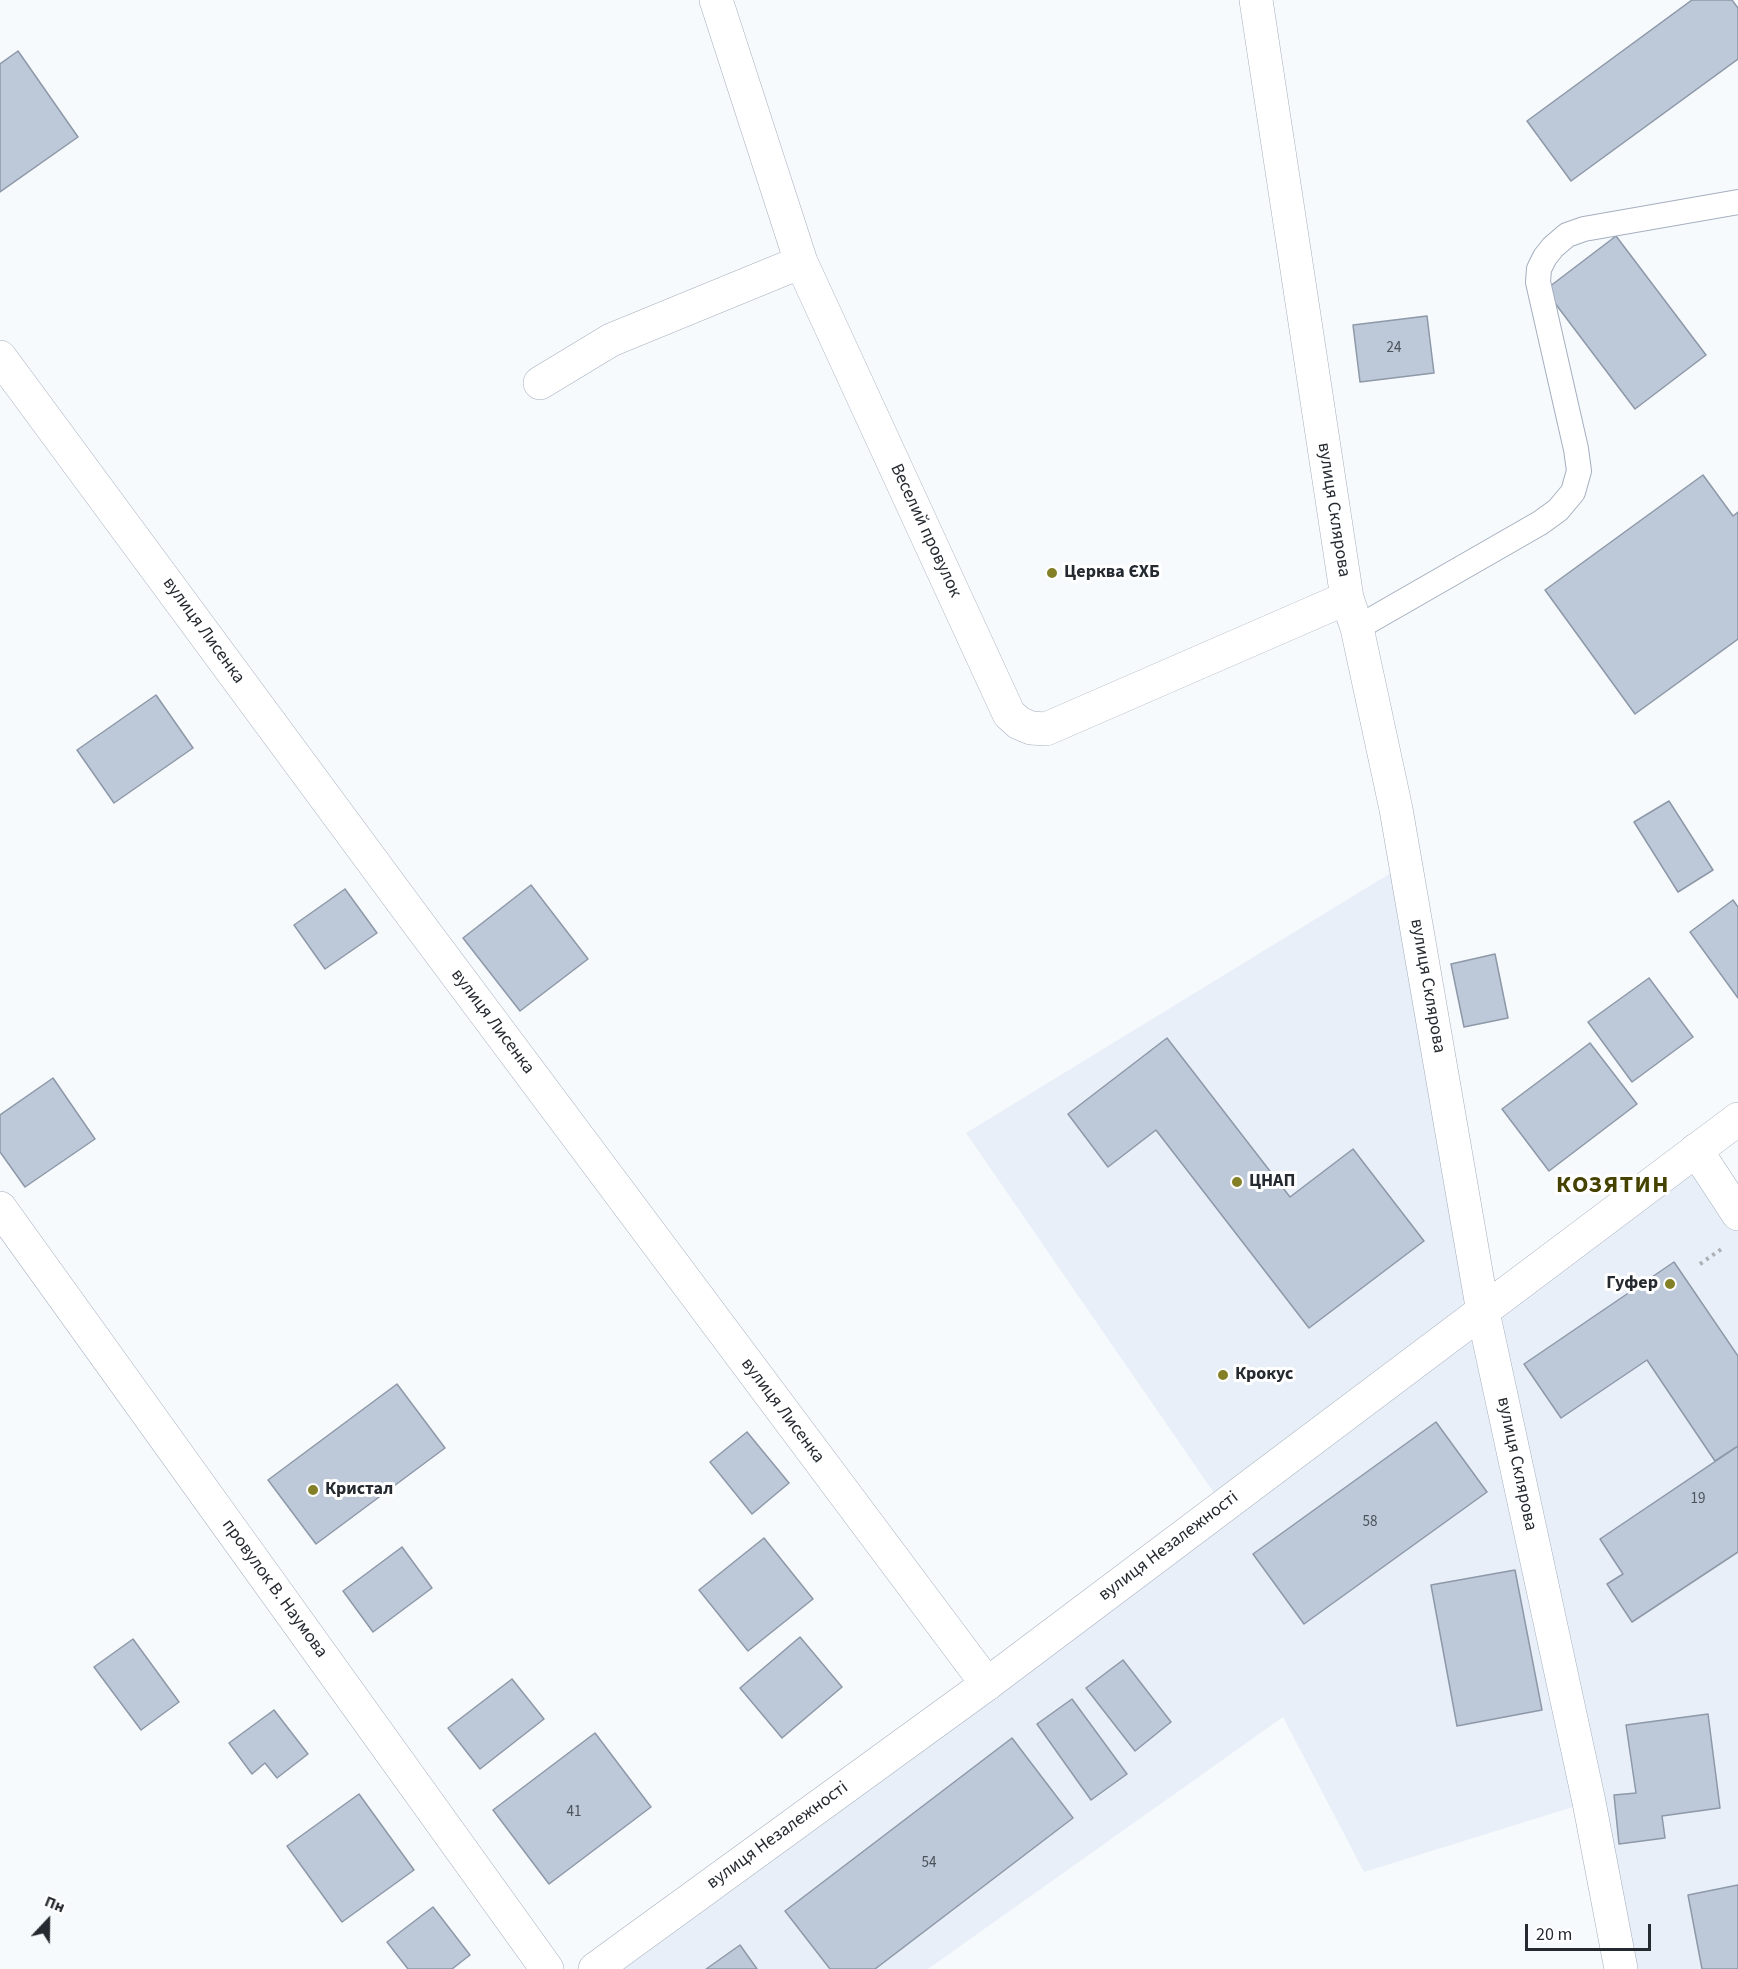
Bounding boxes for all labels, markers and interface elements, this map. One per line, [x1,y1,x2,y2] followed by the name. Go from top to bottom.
[1387,340,1401,358] house number: 24
[1312,441,1354,579] street label: вулиця Склярова
[885,461,965,601] street label: Веселий провулок
[1064,562,1160,584] place label: Церква ЄХБ
[1045,566,1059,580] marker: Церква ЄХБ
[157,574,249,688] street label: вулиця Лисенка
[1405,917,1449,1055] street label: вулиця Склярова
[445,965,539,1079] street label: вулиця Лисенка
[1249,1171,1295,1193] place label: ЦНАП
[1556,1173,1670,1201] district label: КОЗЯТИН
[1230,1175,1244,1189] marker: ЦНАП
[1606,1273,1658,1295] place label: Гуфер
[1663,1277,1677,1291] marker: Гуфер
[735,1354,829,1468] street label: вулиця Лисенка
[1235,1364,1294,1386] place label: Крокус
[1216,1368,1230,1382] marker: Крокус
[1491,1395,1541,1533] street label: вулиця Склярова
[325,1479,393,1501] place label: Кристал
[306,1483,320,1497] marker: Кристал
[1095,1487,1243,1607] street label: вулиця Незалежності
[1691,1491,1705,1509] house number: 19
[1363,1514,1377,1532] house number: 58
[216,1515,332,1663] street label: провулок В. Наумова
[703,1777,853,1895] street label: вулиця Незалежності
[567,1804,581,1822] house number: 41
[922,1855,936,1873] house number: 54
[41,1890,68,1918] text: Пн
[18,1891,78,1951] north arrow
[1528,1912,1654,1950] scale bar
[1536,1922,1572,1947] text: 20 m

